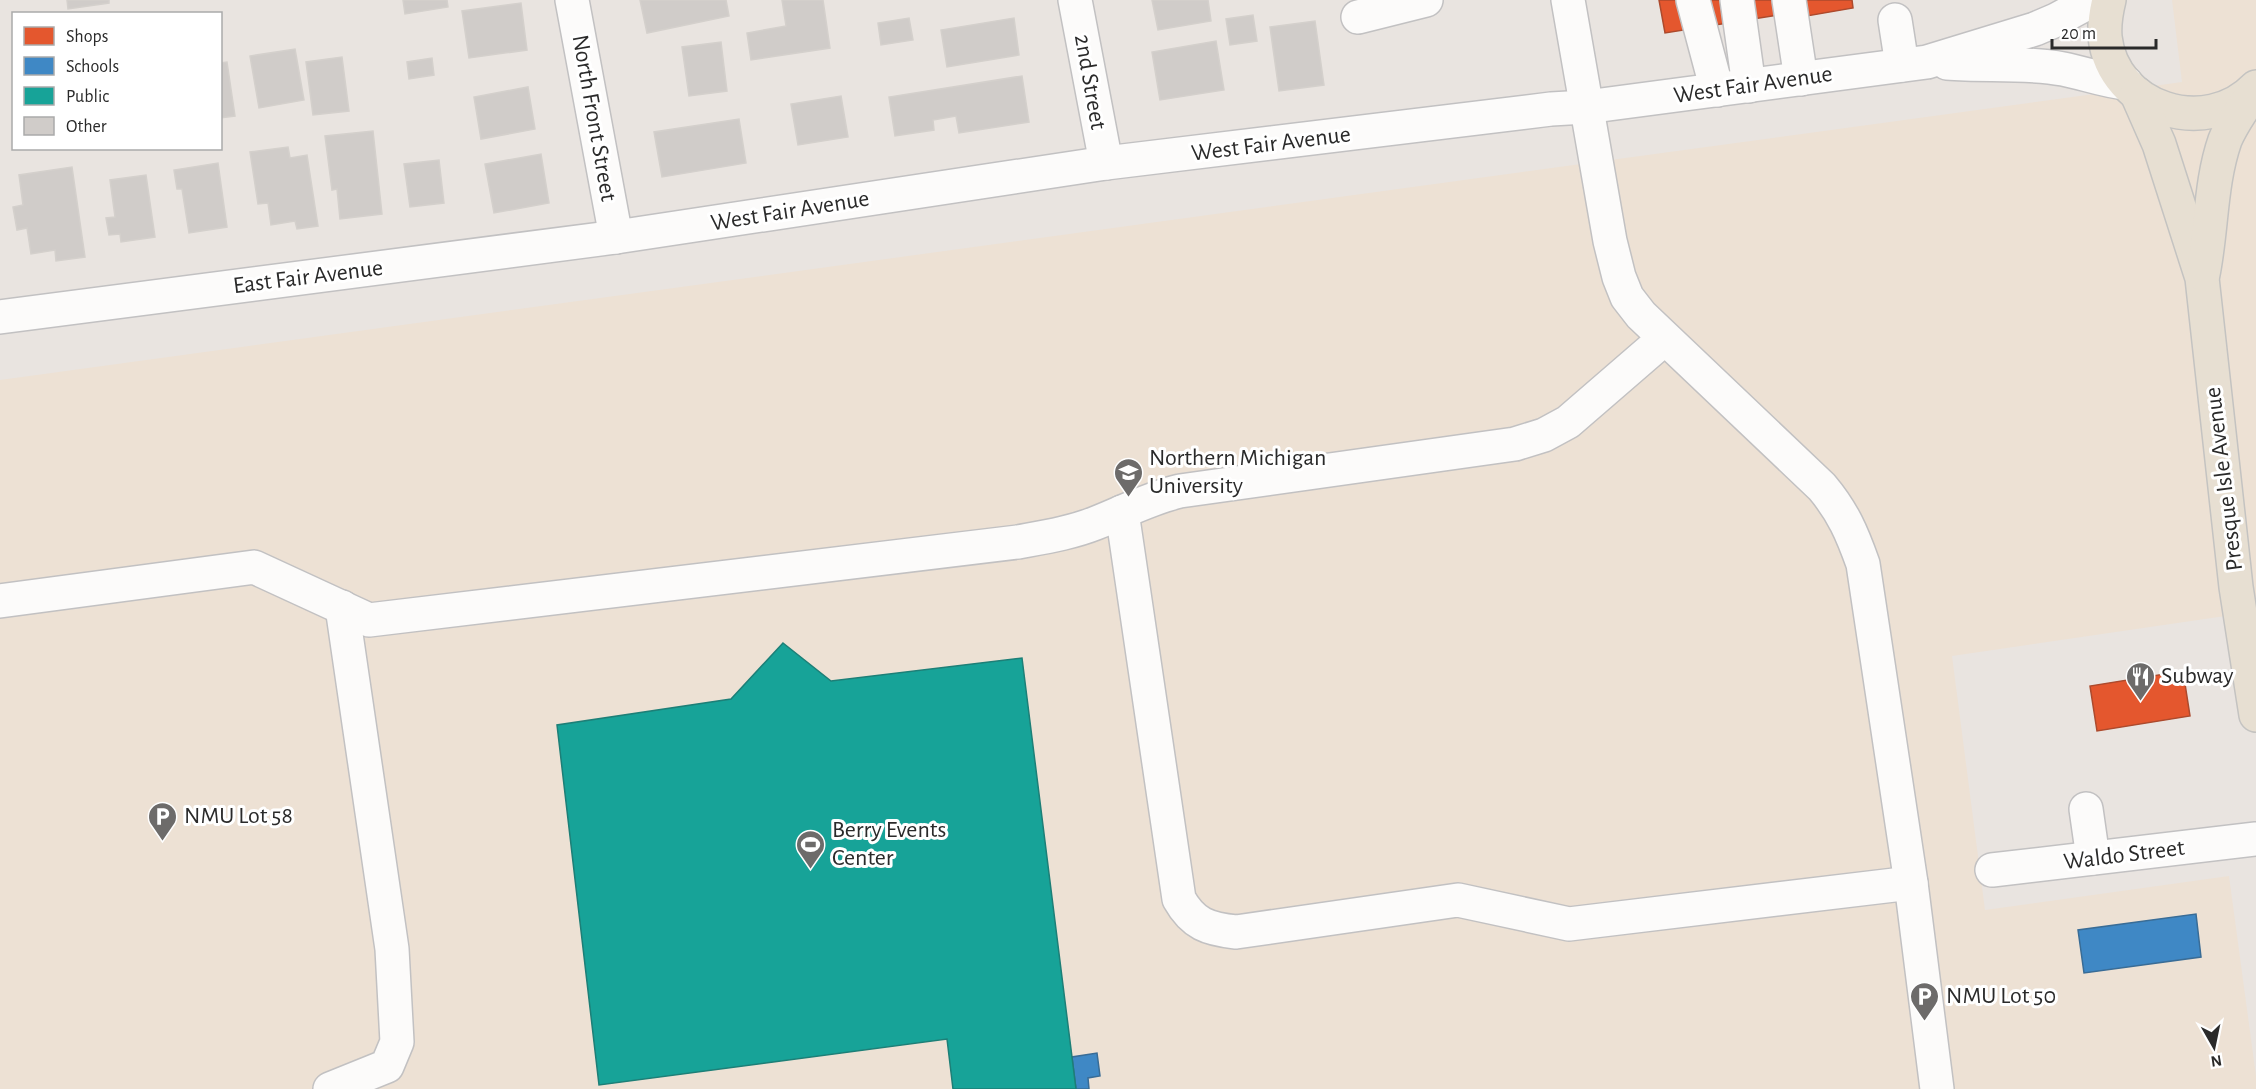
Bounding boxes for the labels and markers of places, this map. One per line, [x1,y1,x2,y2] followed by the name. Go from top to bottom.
[1149,446,1326,498] place label: Northern Michigan University
[1112,456,1144,498] school or university icon: Northern Michigan University
[2124,660,2156,702] restaurant icon: Subway
[2161,664,2233,688] place label: Subway
[147,800,179,842] parking icon: NMU Lot 58
[184,804,293,828] place label: NMU Lot 58
[832,818,946,870] place label: Berry Events Center
[795,828,827,870] sports icon: Berry Events Center
[1909,980,1941,1022] parking icon: NMU Lot 50
[1946,984,2056,1008] place label: NMU Lot 50

